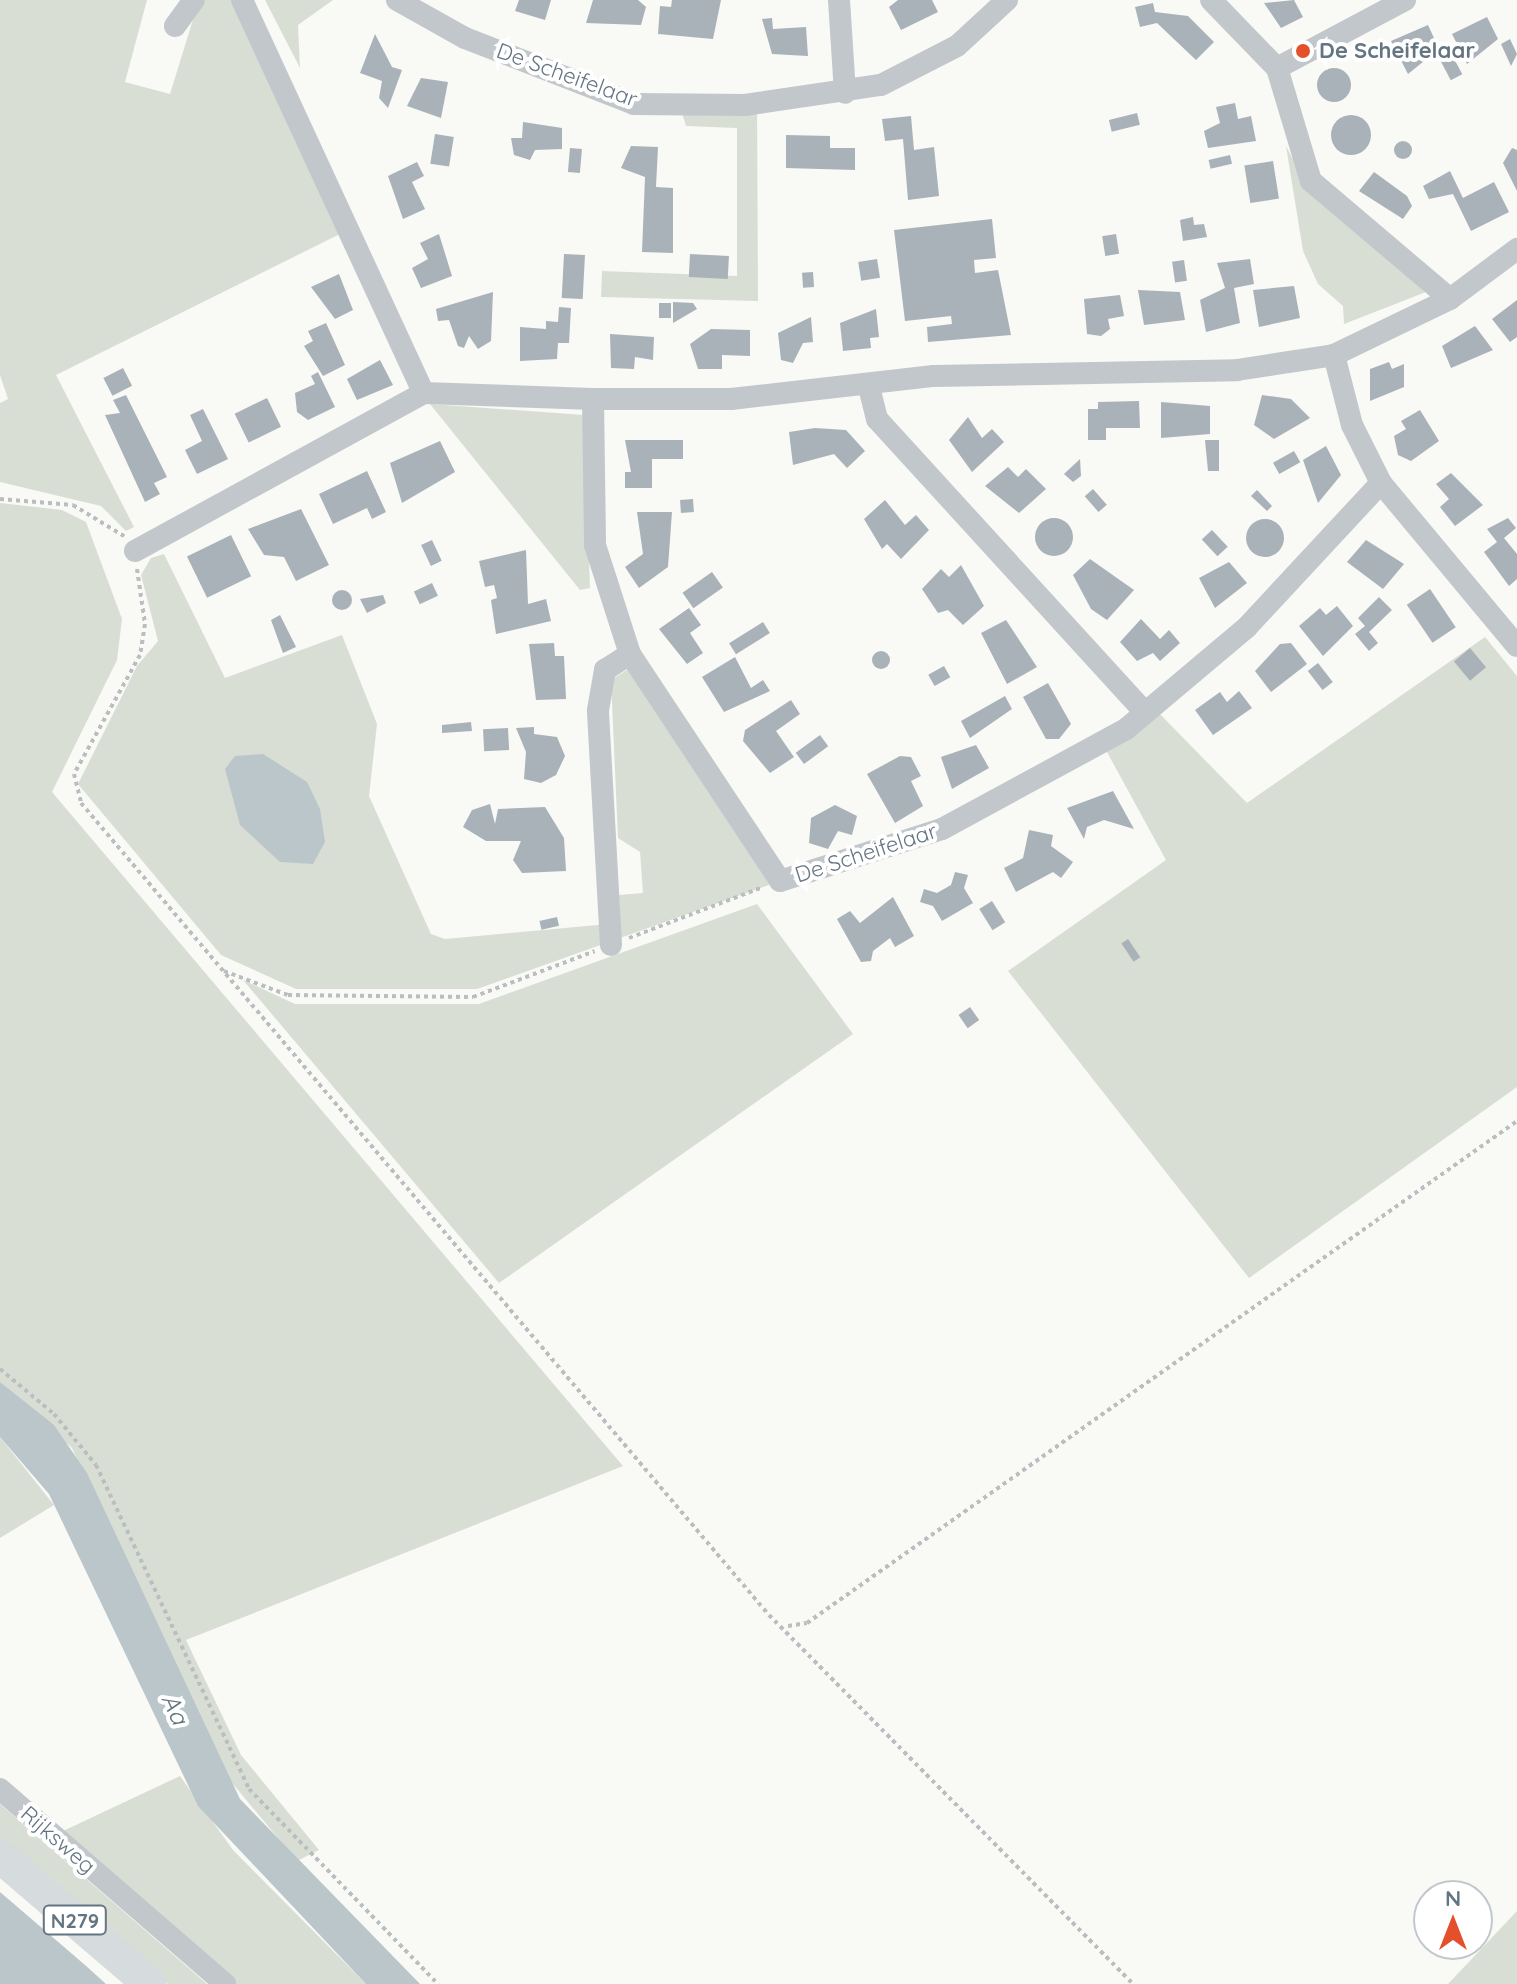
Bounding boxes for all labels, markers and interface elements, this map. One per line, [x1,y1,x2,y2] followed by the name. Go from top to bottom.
[493,37,641,113] street label: De Scheifelaar
[1319,38,1475,64] place label: De Scheifelaar
[1294,42,1312,60] marker: De Scheifelaar
[792,818,940,888] street label: De Scheifelaar
[155,1689,195,1729] water label: Aa
[15,1801,101,1879] street label: Rijksweg
[1413,1880,1493,1960] north arrow
[1445,1884,1461,1912] text: N
[41,1904,109,1936] road number: N279

